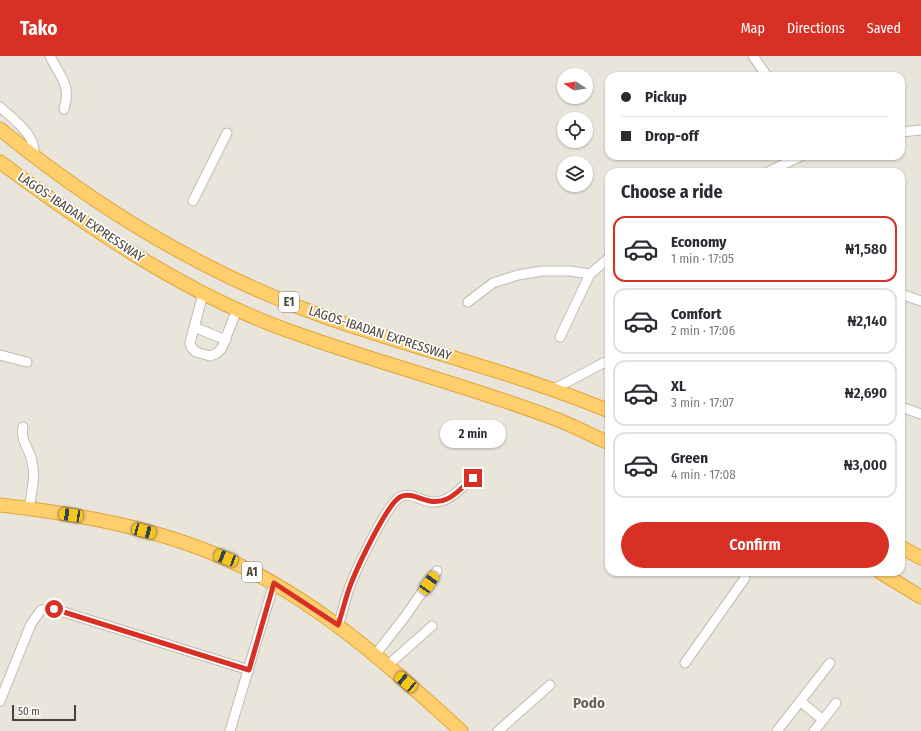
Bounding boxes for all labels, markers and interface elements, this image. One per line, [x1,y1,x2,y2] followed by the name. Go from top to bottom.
[20,17,57,40] text: Tako
[741,20,765,37] text: Map
[787,20,845,37] text: Directions
[867,20,901,37] text: Saved
[557,68,593,104] north arrow
[557,68,593,192] map controls
[645,88,687,106] text: Pickup
[557,112,593,148] button: locate
[645,127,699,145] text: Drop-off
[557,156,593,192] button: layers
[15,169,147,265] street label: LAGOS-IBADAN EXPRESSWAY
[621,181,723,203] text: Choose a ride
[623,231,659,267] icon: car
[671,233,726,251] text: Economy
[845,240,887,258] text: ₦1,580
[671,251,734,266] text: 1 min · 17:05
[279,292,299,312] road number: E1
[307,303,454,363] street label: LAGOS-IBADAN EXPRESSWAY
[623,303,659,339] icon: car
[671,305,722,323] text: Comfort
[847,312,887,330] text: ₦2,140
[671,323,735,338] text: 2 min · 17:06
[623,375,659,411] icon: car
[671,377,686,395] text: XL
[845,384,887,402] text: ₦2,690
[671,395,734,410] text: 3 min · 17:07
[440,420,506,448] callout: 2 min
[459,426,487,441] text: 2 min
[623,447,659,483] icon: car
[671,449,708,467] text: Green
[844,456,887,474] text: ₦3,000
[671,467,736,482] text: 4 min · 17:08
[464,469,482,487] route end
[58,507,84,523] car
[131,522,157,540] car
[621,522,889,568] button: Confirm
[213,548,239,568] car
[242,562,262,582] road number: A1
[417,570,441,596] car
[45,600,63,618] route start
[393,670,419,694] car
[573,694,605,712] district label: Podo
[12,703,76,722] scale bar
[18,705,40,718] text: 50 m

